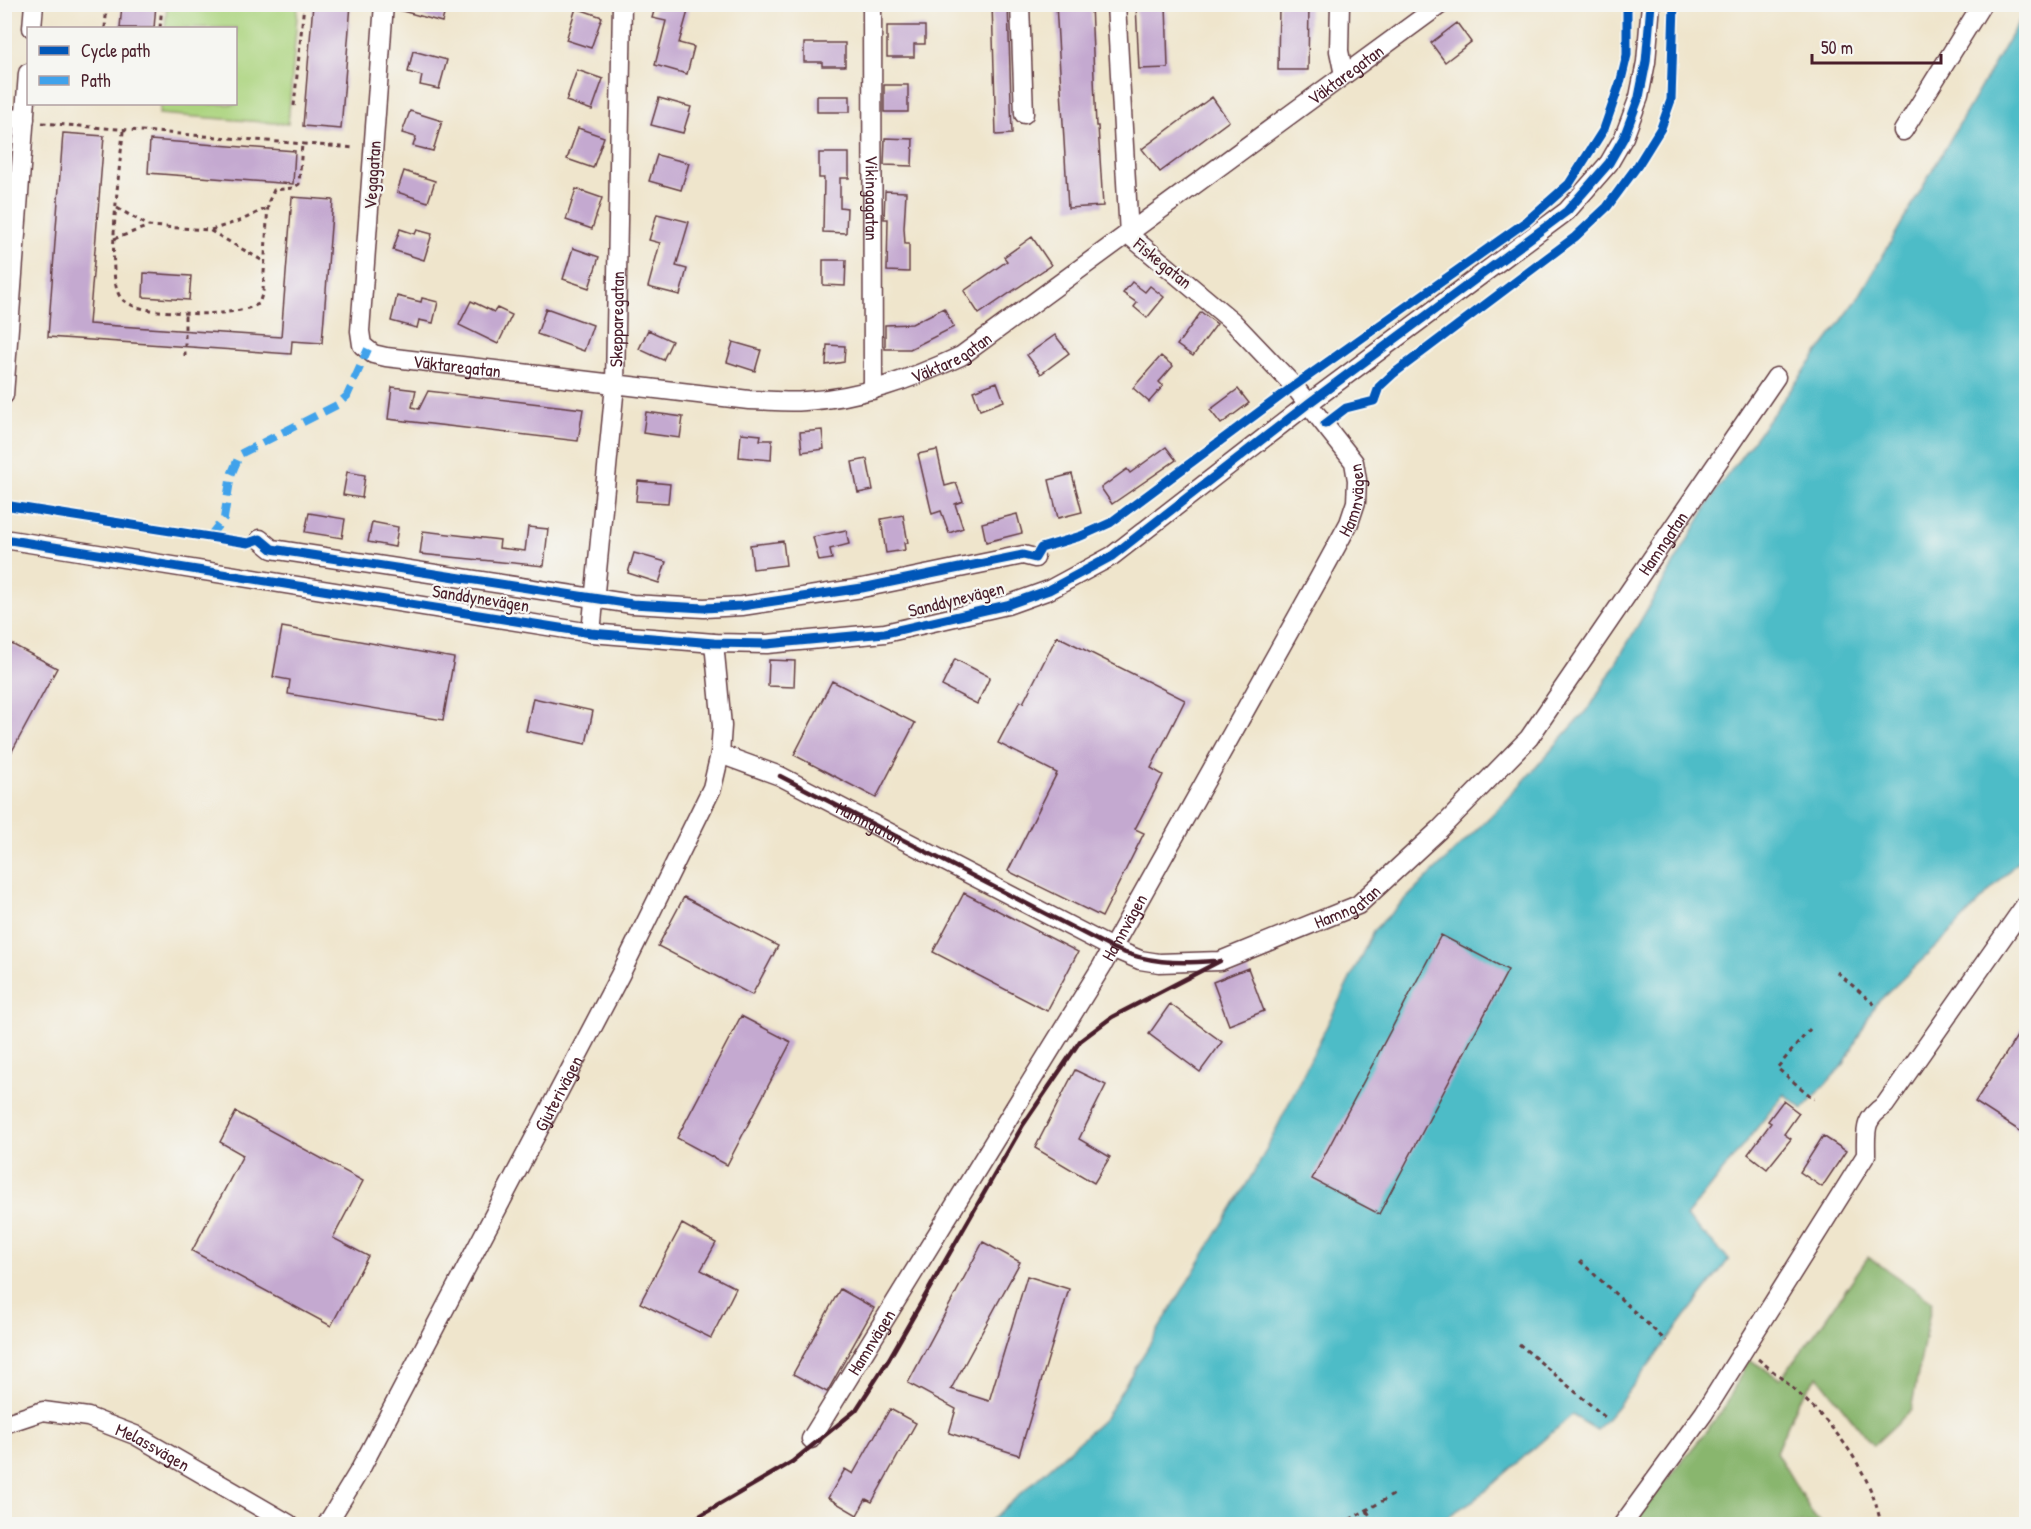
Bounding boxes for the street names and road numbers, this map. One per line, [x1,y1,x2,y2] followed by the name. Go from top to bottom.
[1302,38,1388,110] street label: Väktaregatan
[357,140,387,210] street label: Vegagatan
[860,155,885,241] street label: Vikingagatan
[1128,231,1198,294] street label: Fiskegatan
[603,271,630,367] street label: Skepparegatan
[907,325,996,389] street label: Väktaregatan
[411,348,502,383] street label: Väktaregatan
[1332,462,1370,541] street label: Hamnvägen
[1632,506,1693,580] street label: Hamngatan
[905,575,1007,623] street label: Sanddynevägen
[431,578,531,618] street label: Sanddynevägen
[832,795,908,850] street label: Hamngatan
[1310,878,1385,934] street label: Hamngatan
[1095,889,1153,965] street label: Hamnvägen
[528,1051,588,1135] street label: Gjuterivägen
[841,1304,901,1380] street label: Hamnvägen
[112,1416,195,1477] street label: Melassvägen

